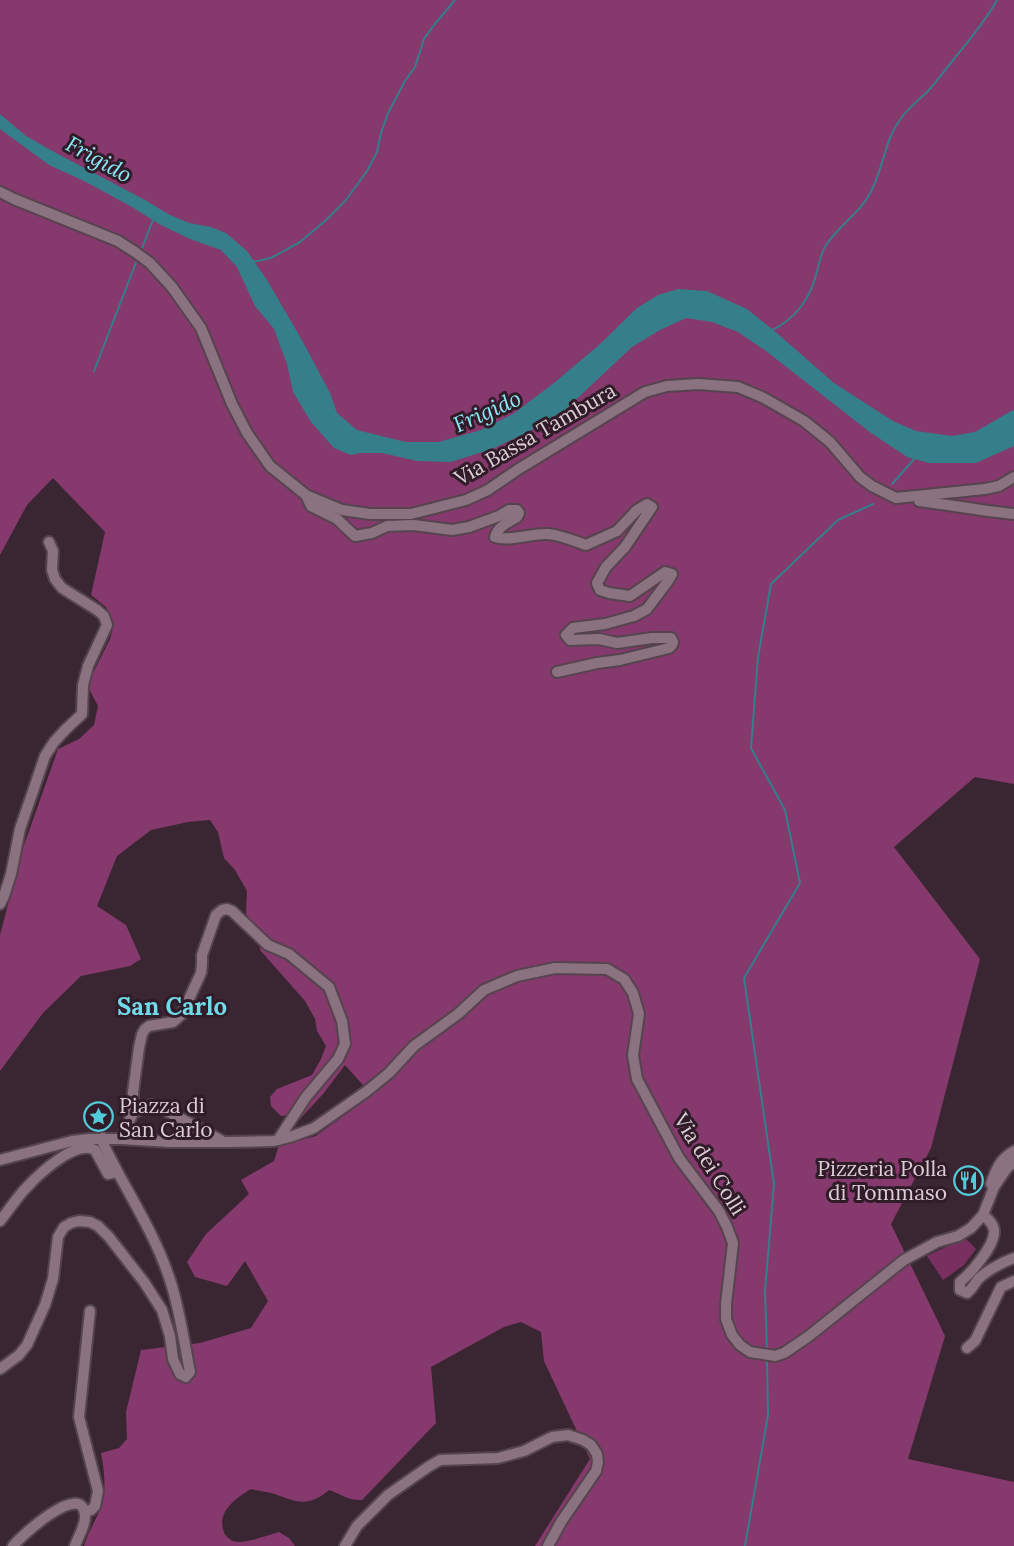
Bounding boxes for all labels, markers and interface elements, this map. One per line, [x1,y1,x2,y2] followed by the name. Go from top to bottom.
[61,129,137,189] water label: Frigido
[448,377,621,492] street label: Via Bassa Tambura
[449,384,525,438] water label: Frigido
[117,991,227,1022] district label: San Carlo
[119,1092,213,1143] place label: Piazza di San Carlo
[82,1101,114,1133] place icon: Piazza di San Carlo
[667,1107,752,1220] street label: Via dei Colli
[817,1155,947,1206] place label: Pizzeria Polla di Tommaso
[952,1164,984,1196] restaurant icon: Pizzeria Polla di Tommaso

